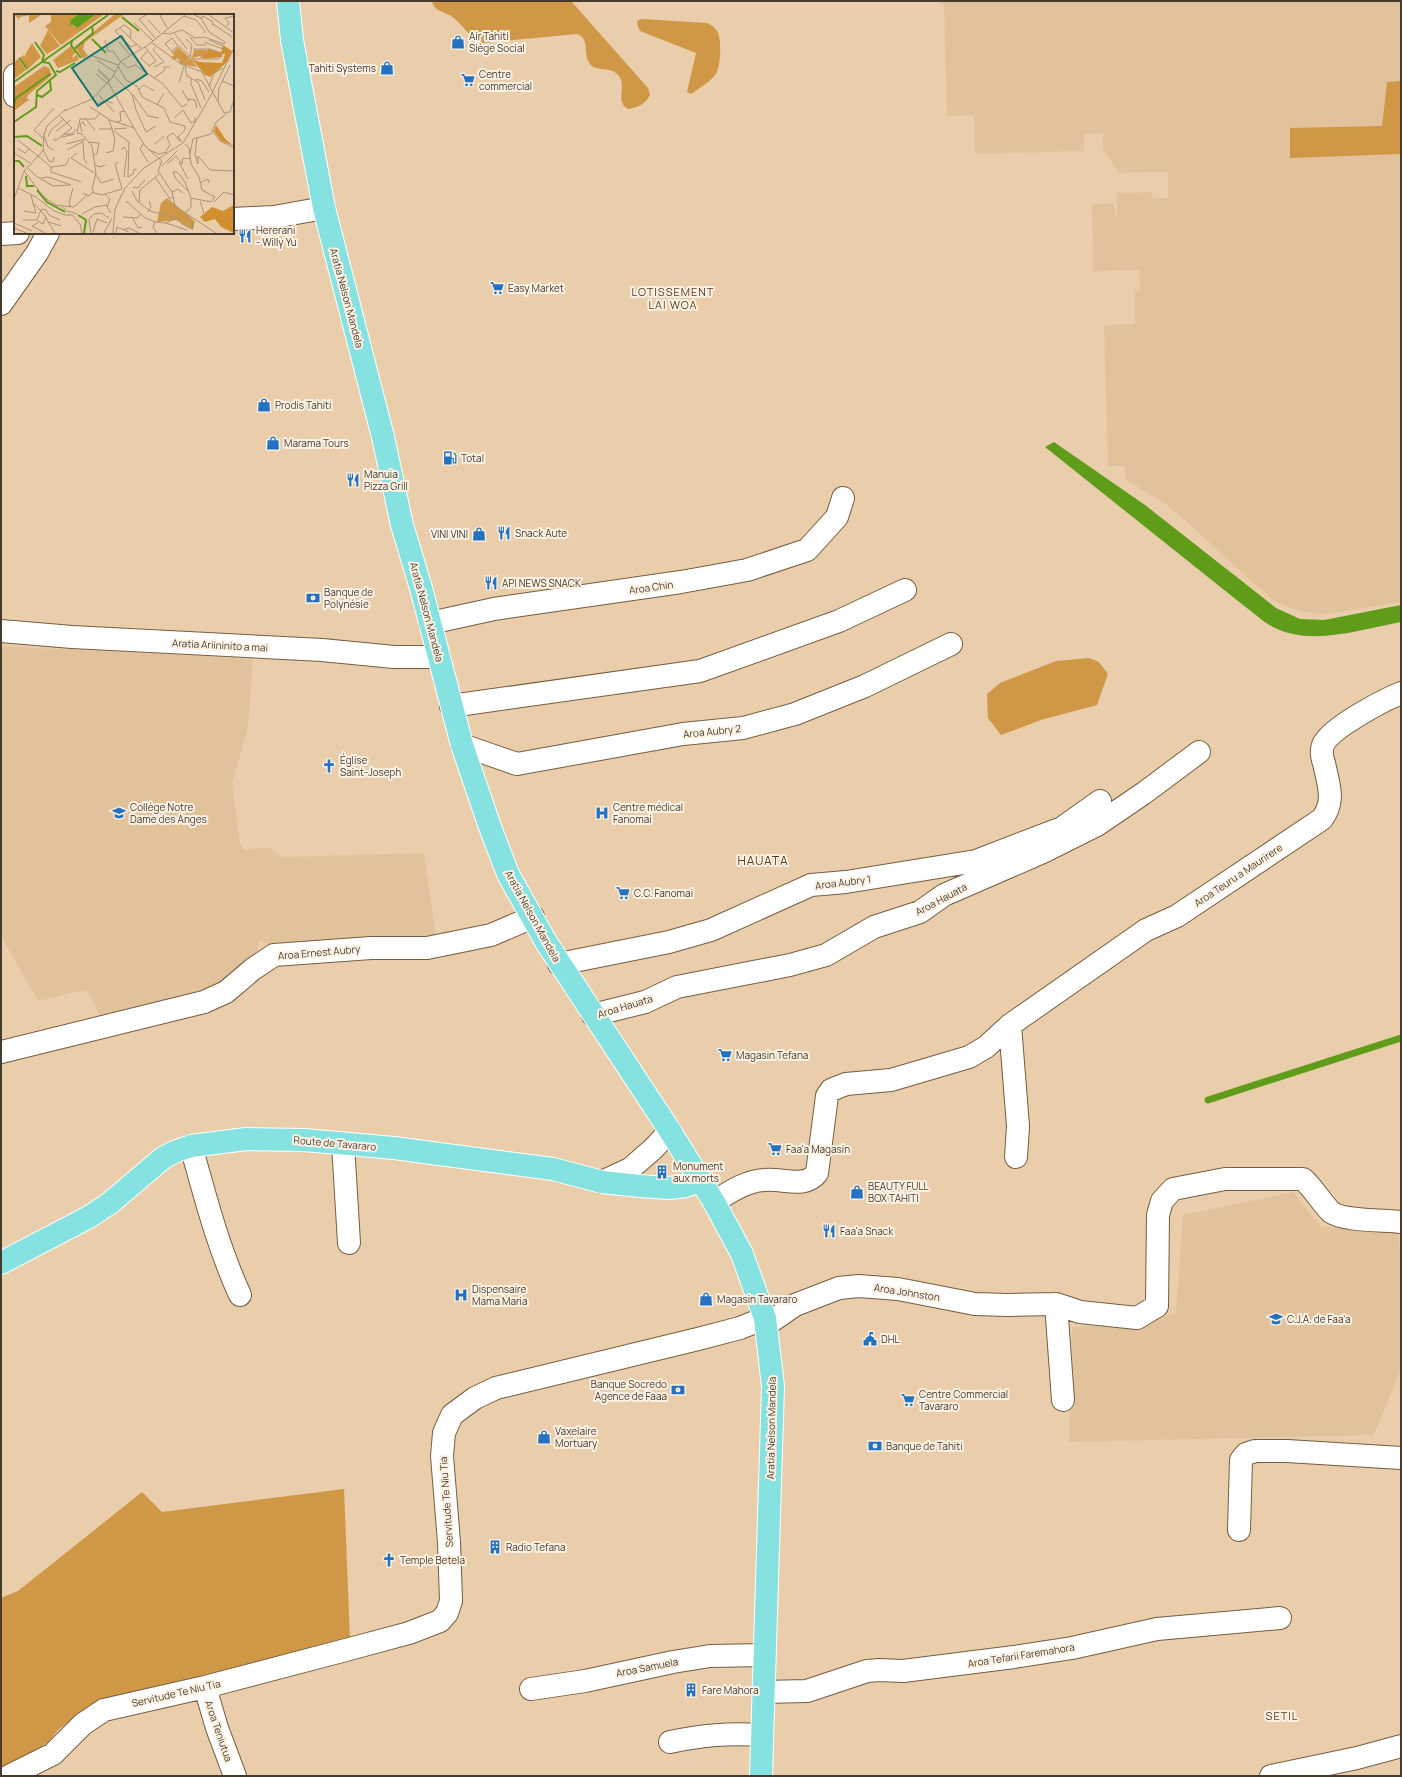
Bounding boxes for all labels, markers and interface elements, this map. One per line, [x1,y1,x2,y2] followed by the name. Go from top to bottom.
[14,14,234,234] inset map
[469,29,525,55] place label: Air Tahiti Siège Social
[450,34,466,50] shop icon: Air Tahiti Siège Social
[379,60,395,76] shop icon: Tahiti Systems
[309,61,376,75] place label: Tahiti Systems
[479,67,532,93] place label: Centre commercial
[460,72,476,88] supermarket icon: Centre commercial
[256,223,297,249] place label: Hererani - Willy Yu
[237,228,253,244] restaurant icon: Hererani - Willy Yu
[327,247,367,349] street label: Aratia Nelson Mandela
[489,280,505,296] supermarket icon: Easy Market
[508,281,564,295] place label: Easy Market
[632,284,714,312] district label: LOTISSEMENT LAI WOA
[256,397,272,413] shop icon: Prodis Tahiti
[275,398,331,412] place label: Prodis Tahiti
[265,435,281,451] shop icon: Marama Tours
[284,436,349,450] place label: Marama Tours
[442,450,458,466] fuel station icon: Total
[461,451,484,465] place label: Total
[364,467,408,493] place label: Manuia Pizza Grill
[345,472,361,488] restaurant icon: Manuia Pizza Grill
[496,525,512,541] restaurant icon: Snack Aute
[471,526,487,542] shop icon: VINI VINI
[515,526,567,540] place label: Snack Aute
[431,527,468,541] place label: VINI VINI
[407,561,447,663] street label: Aratia Nelson Mandela
[483,575,499,591] restaurant icon: API NEWS SNACK
[502,576,581,590] place label: API NEWS SNACK
[628,577,674,597] street label: Aroa Chin
[324,585,373,611] place label: Banque de Polynésie
[305,590,321,606] bank icon: Banque de Polynésie
[172,635,268,655] street label: Aratia Ariininito a mai
[682,721,742,741] street label: Aroa Aubry 2
[340,753,401,779] place label: Église Saint-Joseph
[321,758,337,774] church icon: Église Saint-Joseph
[130,800,207,826] place label: Collège Notre Dame des Anges
[613,800,683,826] place label: Centre médical Fanomai
[111,805,127,821] school or university icon: Collège Notre Dame des Anges
[594,805,610,821] hospital icon: Centre médical Fanomai
[1191,840,1285,910] street label: Aroa Teuru a Maurirere
[737,852,789,869] district label: HAUATA
[502,868,564,964] street label: Aratia Nelson Mandela
[814,872,872,892] street label: Aroa Aubry 1
[913,879,969,919] street label: Aroa Hauata
[615,885,631,901] supermarket icon: C.C. Fanomai
[634,886,693,900] place label: C.C. Fanomai
[277,941,361,963] street label: Aroa Ernest Aubry
[596,991,654,1021] street label: Aroa Hauata
[717,1047,733,1063] supermarket icon: Magasin Tefana
[736,1048,808,1062] place label: Magasin Tefana
[293,1132,377,1154] street label: Route de Tavararo
[767,1141,783,1157] supermarket icon: Faa'a Magasin
[786,1142,850,1156] place label: Faa'a Magasin
[673,1159,723,1185] place label: Monument aux morts
[654,1164,670,1180] building icon: Monument aux morts
[868,1179,929,1205] place label: BEAUTY FULL BOX TAHITI
[849,1184,865,1200] shop icon: BEAUTY FULL BOX TAHITI
[821,1223,837,1239] restaurant icon: Faa'a Snack
[840,1224,894,1238] place label: Faa'a Snack
[873,1280,941,1304] street label: Aroa Johnston
[472,1282,527,1308] place label: Dispensaire Mama Maria
[453,1287,469,1303] hospital icon: Dispensaire Mama Maria
[698,1291,714,1307] shop icon: Magasin Tavararo
[717,1292,797,1306] place label: Magasin Tavararo
[1268,1311,1284,1327] school or university icon: C.J.A. de Faa'a
[1287,1312,1351,1326] place label: C.J.A. de Faa'a
[862,1331,878,1347] public building icon: DHL
[881,1332,900,1346] place label: DHL
[763,1376,779,1480] street label: Aratia Nelson Mandela
[591,1377,667,1403] place label: Banque Socredo Agence de Faaa
[670,1382,686,1398] bank icon: Banque Socredo Agence de Faaa
[919,1387,1008,1413] place label: Centre Commercial Tavararo
[900,1392,916,1408] supermarket icon: Centre Commercial Tavararo
[555,1424,598,1450] place label: Vaxelaire Mortuary
[536,1429,552,1445] shop icon: Vaxelaire Mortuary
[867,1438,883,1454] bank icon: Banque de Tahiti
[886,1439,963,1453] place label: Banque de Tahiti
[436,1456,456,1548] street label: Servitude Te Niu Tia
[487,1539,503,1555] building icon: Radio Tefana
[506,1540,566,1554] place label: Radio Tefana
[381,1552,397,1568] church icon: Temple Betela
[400,1553,465,1567] place label: Temple Betela
[967,1640,1075,1670] street label: Aroa Tefarii Faremahora
[615,1654,679,1680] street label: Aroa Samuela
[130,1676,222,1710] street label: Servitude Te Niu Tia
[683,1682,699,1698] building icon: Fare Mahora
[702,1683,759,1697] place label: Fare Mahora
[202,1699,236,1763] street label: Aroa Teniutua
[1266,1708,1298,1723] district label: SETIL

